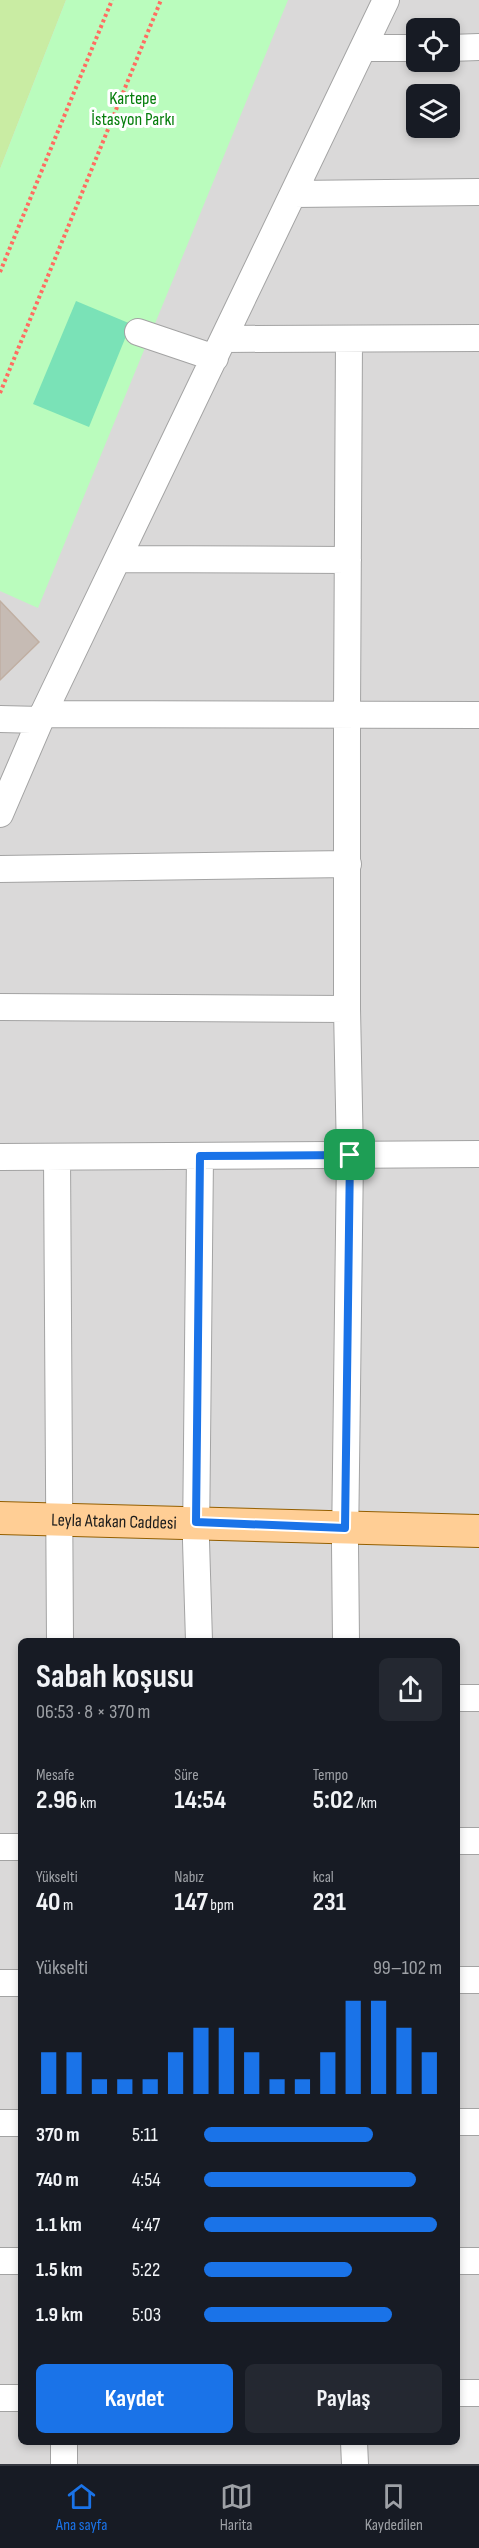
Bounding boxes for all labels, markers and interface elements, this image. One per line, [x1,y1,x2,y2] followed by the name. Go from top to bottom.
[406,18,460,138] map controls
[406,18,460,72] button: locate
[406,84,460,138] button: layers
[91,88,175,130] park label: Kartepe İstasyon Parkı
[324,1129,375,1180] pin
[333,1138,366,1171] icon: arrive
[51,1509,177,1534] street label: Leyla Atakan Caddesi
[36,1657,194,1697] text: Sabah koşusu
[379,1658,442,1721] button: share
[36,1700,150,1724] text: 06:53 · 8 × 370 m
[36,1766,74,1785] text: Mesafe
[174,1766,199,1785] text: Süre
[313,1766,348,1785] text: Tempo
[36,1785,78,1816] text: 2.96
[174,1785,226,1816] text: 14:54
[313,1785,354,1816] text: 5:02
[78,1794,96,1813] text: km
[354,1794,377,1813] text: /km
[36,1868,78,1887] text: Yükselti
[174,1868,204,1887] text: Nabız
[313,1868,334,1887] text: kcal
[36,1887,60,1918] text: 40
[174,1887,208,1918] text: 147
[313,1887,346,1918] text: 231
[60,1896,73,1915] text: m
[208,1896,234,1915] text: bpm
[36,1956,88,1980] text: Yükselti
[373,1956,442,1980] text: 99–102 m
[36,2123,80,2147] text: 370 m
[132,2123,158,2147] text: 5:11
[36,2168,79,2192] text: 740 m
[132,2168,161,2192] text: 4:54
[36,2213,82,2237] text: 1.1 km
[132,2213,160,2237] text: 4:47
[36,2258,82,2282] text: 1.5 km
[132,2258,160,2282] text: 5:22
[36,2303,83,2327] text: 1.9 km
[132,2303,161,2327] text: 5:03
[36,2364,233,2433] button: Kaydet
[245,2364,442,2433] button: Paylaş
[56,2480,107,2535] tab: Ana sayfa
[220,2480,253,2535] tab: Harita
[365,2480,423,2535] tab: Kaydedilen

